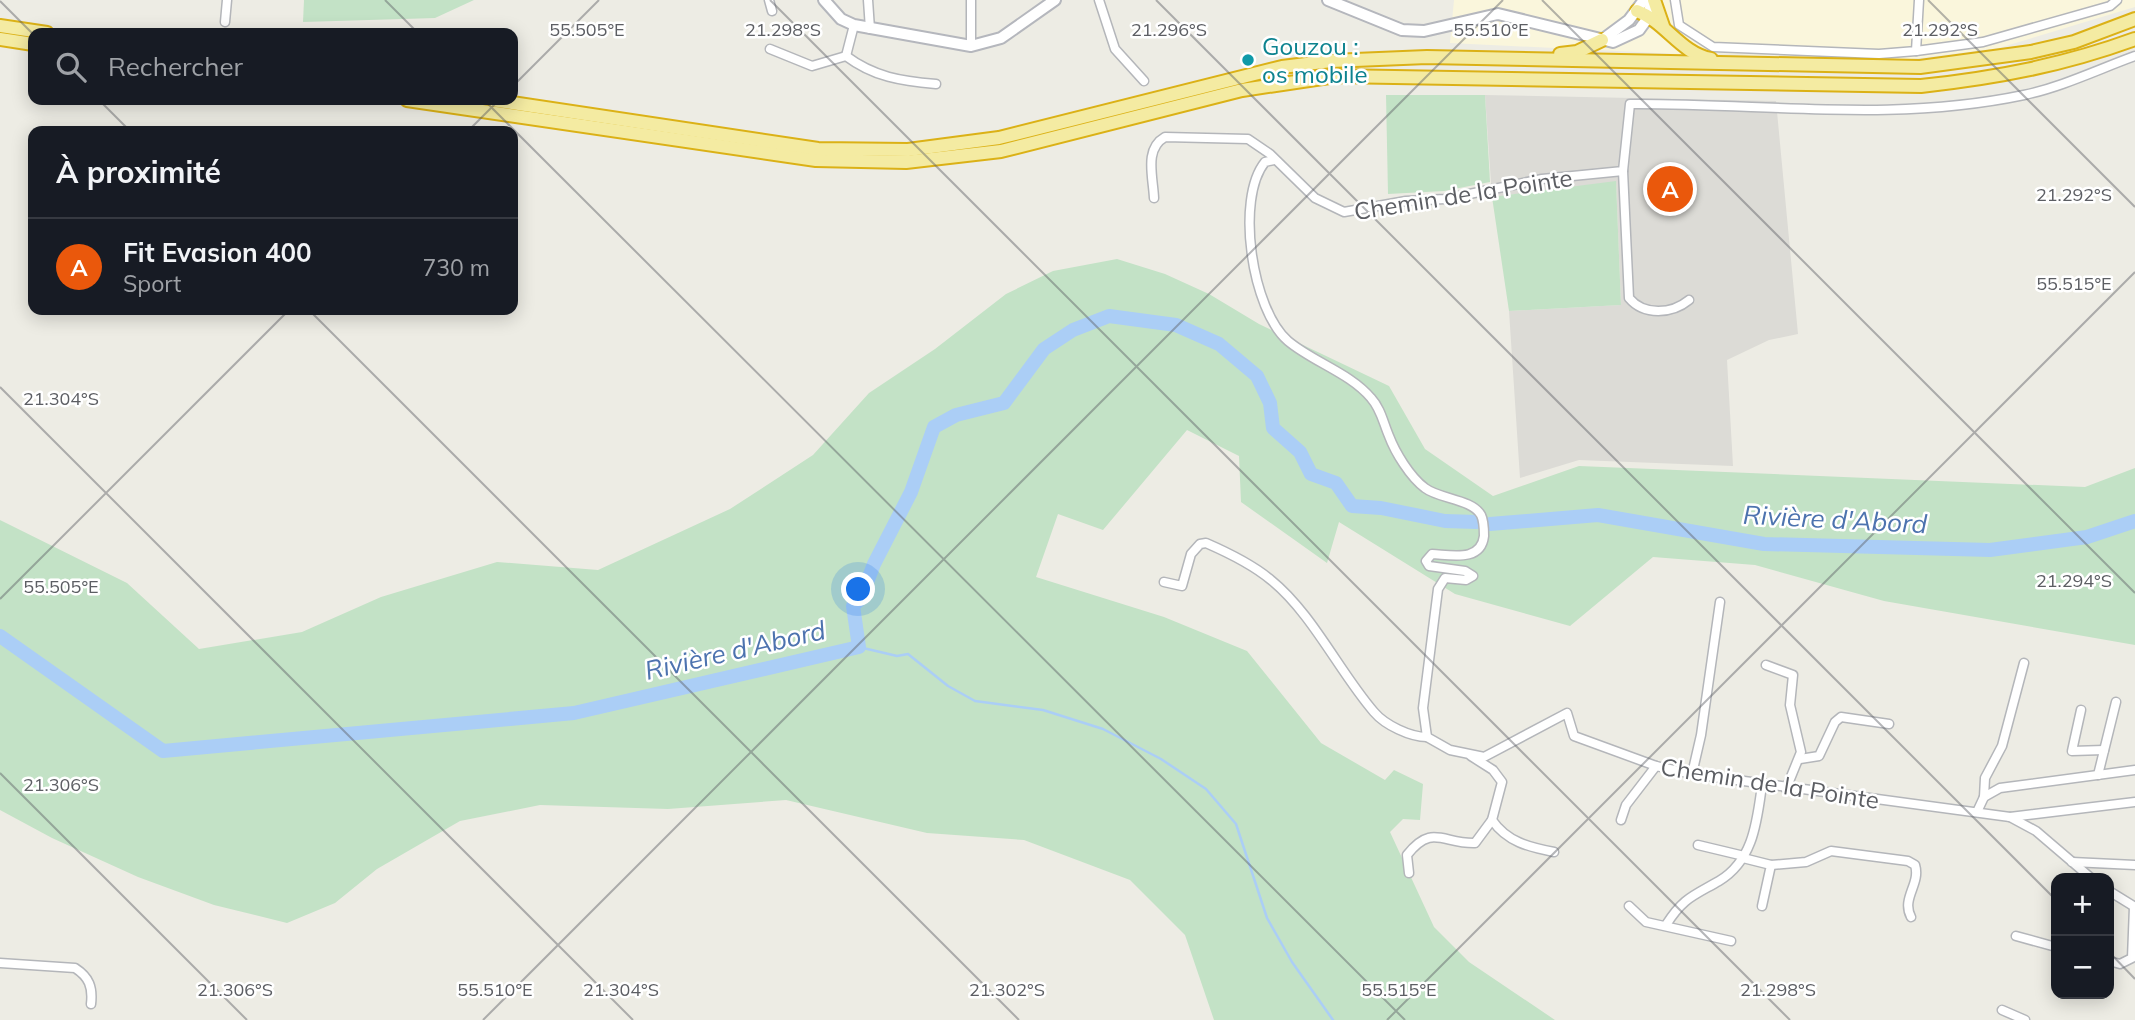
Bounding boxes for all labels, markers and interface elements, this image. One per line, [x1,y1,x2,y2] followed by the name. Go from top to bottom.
[549,18,625,41] text: 55.505°E
[745,18,821,41] text: 21.298°S
[1131,18,1207,41] text: 21.296°S
[1453,18,1529,41] text: 55.510°E
[1902,18,1978,41] text: 21.292°S
[28,28,518,105] search box
[1262,31,1368,89] place label: Gouzou : os mobile
[52,48,90,86] icon: search
[108,50,243,83] text: Rechercher
[1240,52,1256,68] marker: Gouzou : os mobile
[56,153,221,191] text: À proximité
[1352,162,1574,226] street label: Chemin de la Pointe
[1647,163,1693,215] pin: A
[2036,183,2112,206] text: 21.292°S
[123,236,312,269] text: Fit Evasion 400
[70,253,88,282] text: A
[422,253,490,282] text: 730 m
[123,269,181,298] text: Sport
[2036,272,2112,295] text: 55.515°E
[23,387,99,410] text: 21.304°S
[1742,498,1928,540] water label: Rivière d'Abord
[2036,569,2112,592] text: 21.294°S
[841,572,875,606] your location
[23,575,99,598] text: 55.505°E
[642,613,829,687] water label: Rivière d'Abord
[1659,751,1881,815] street label: Chemin de la Pointe
[23,773,99,796] text: 21.306°S
[2051,873,2114,999] map controls
[2051,873,2114,936] button: +
[2051,936,2114,999] button: −
[197,978,273,1001] text: 21.306°S
[457,978,533,1001] text: 55.510°E
[583,978,659,1001] text: 21.304°S
[969,978,1045,1001] text: 21.302°S
[1361,978,1437,1001] text: 55.515°E
[1740,978,1816,1001] text: 21.298°S

